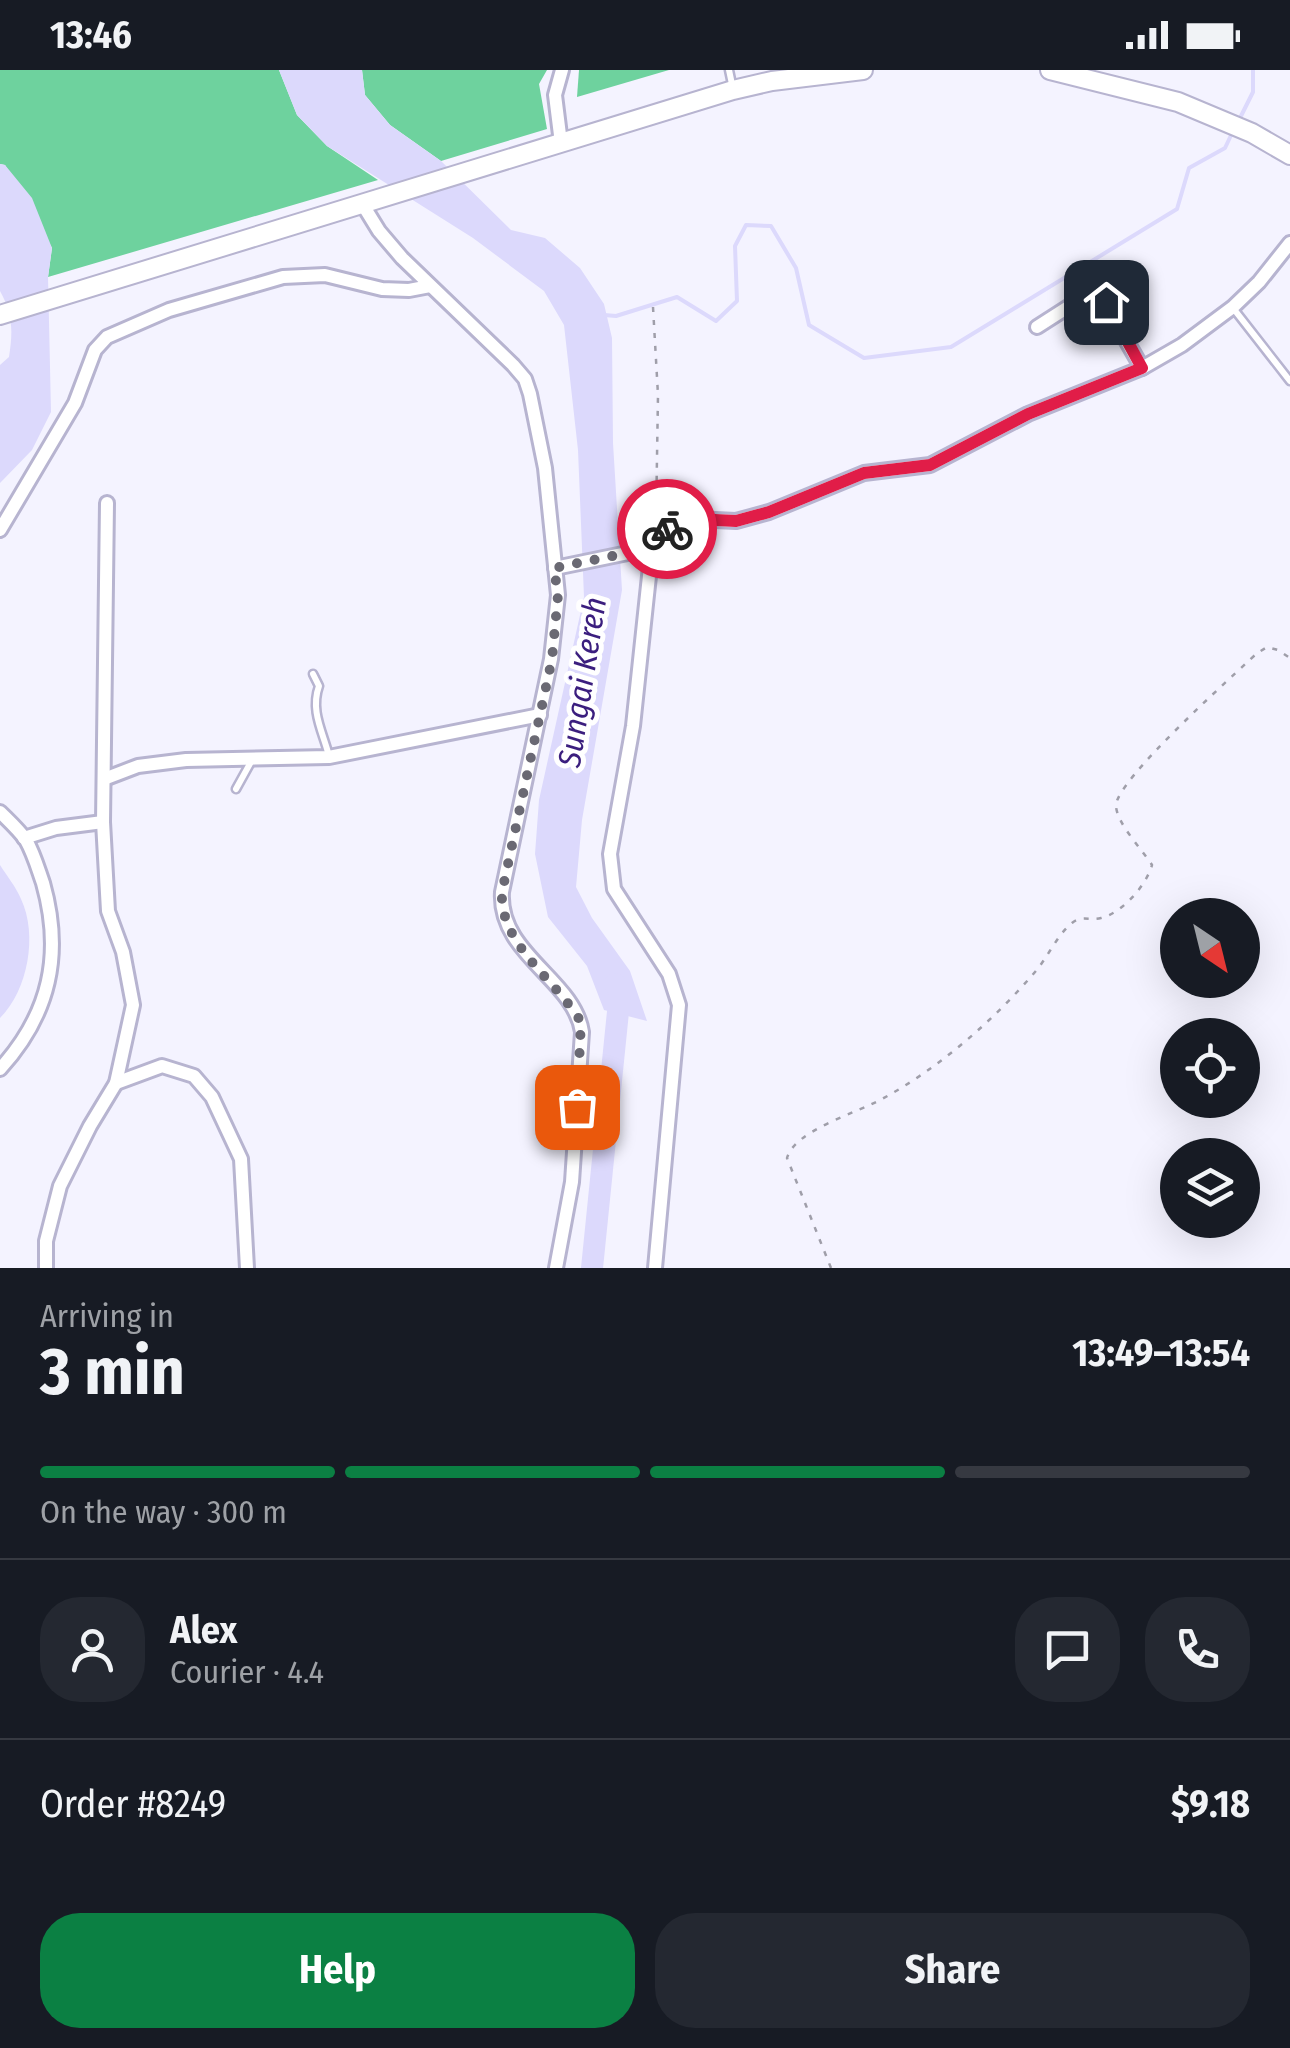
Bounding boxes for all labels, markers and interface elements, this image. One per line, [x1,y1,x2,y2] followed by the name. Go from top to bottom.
[50,12,132,58] text: 13:46
[1064,260,1149,345] pin
[1079,275,1134,330] icon: home
[617,479,717,579] courier
[640,502,695,557] icon: bike
[550,594,614,771] water label: Sungai Kereh
[1160,898,1260,998] north arrow
[1160,898,1260,1238] map controls
[1160,1018,1260,1118] button: locate
[535,1065,620,1150] pin
[550,1080,605,1135] icon: bag
[1160,1138,1260,1238] button: layers
[40,1297,174,1335] text: Arriving in
[1072,1330,1250,1376] text: 13:49–13:54
[40,1333,185,1411] text: 3 min
[40,1493,287,1531] text: On the way · 300 m
[40,1597,145,1702] button: person
[1015,1597,1120,1702] button: chat
[1145,1597,1250,1702] button: phone
[170,1607,237,1653] text: Alex
[170,1653,324,1691] text: Courier · 4.4
[40,1781,226,1827] text: Order #8249
[1171,1781,1250,1827] text: $9.18
[40,1913,635,2028] button: Help
[655,1913,1250,2028] button: Share

